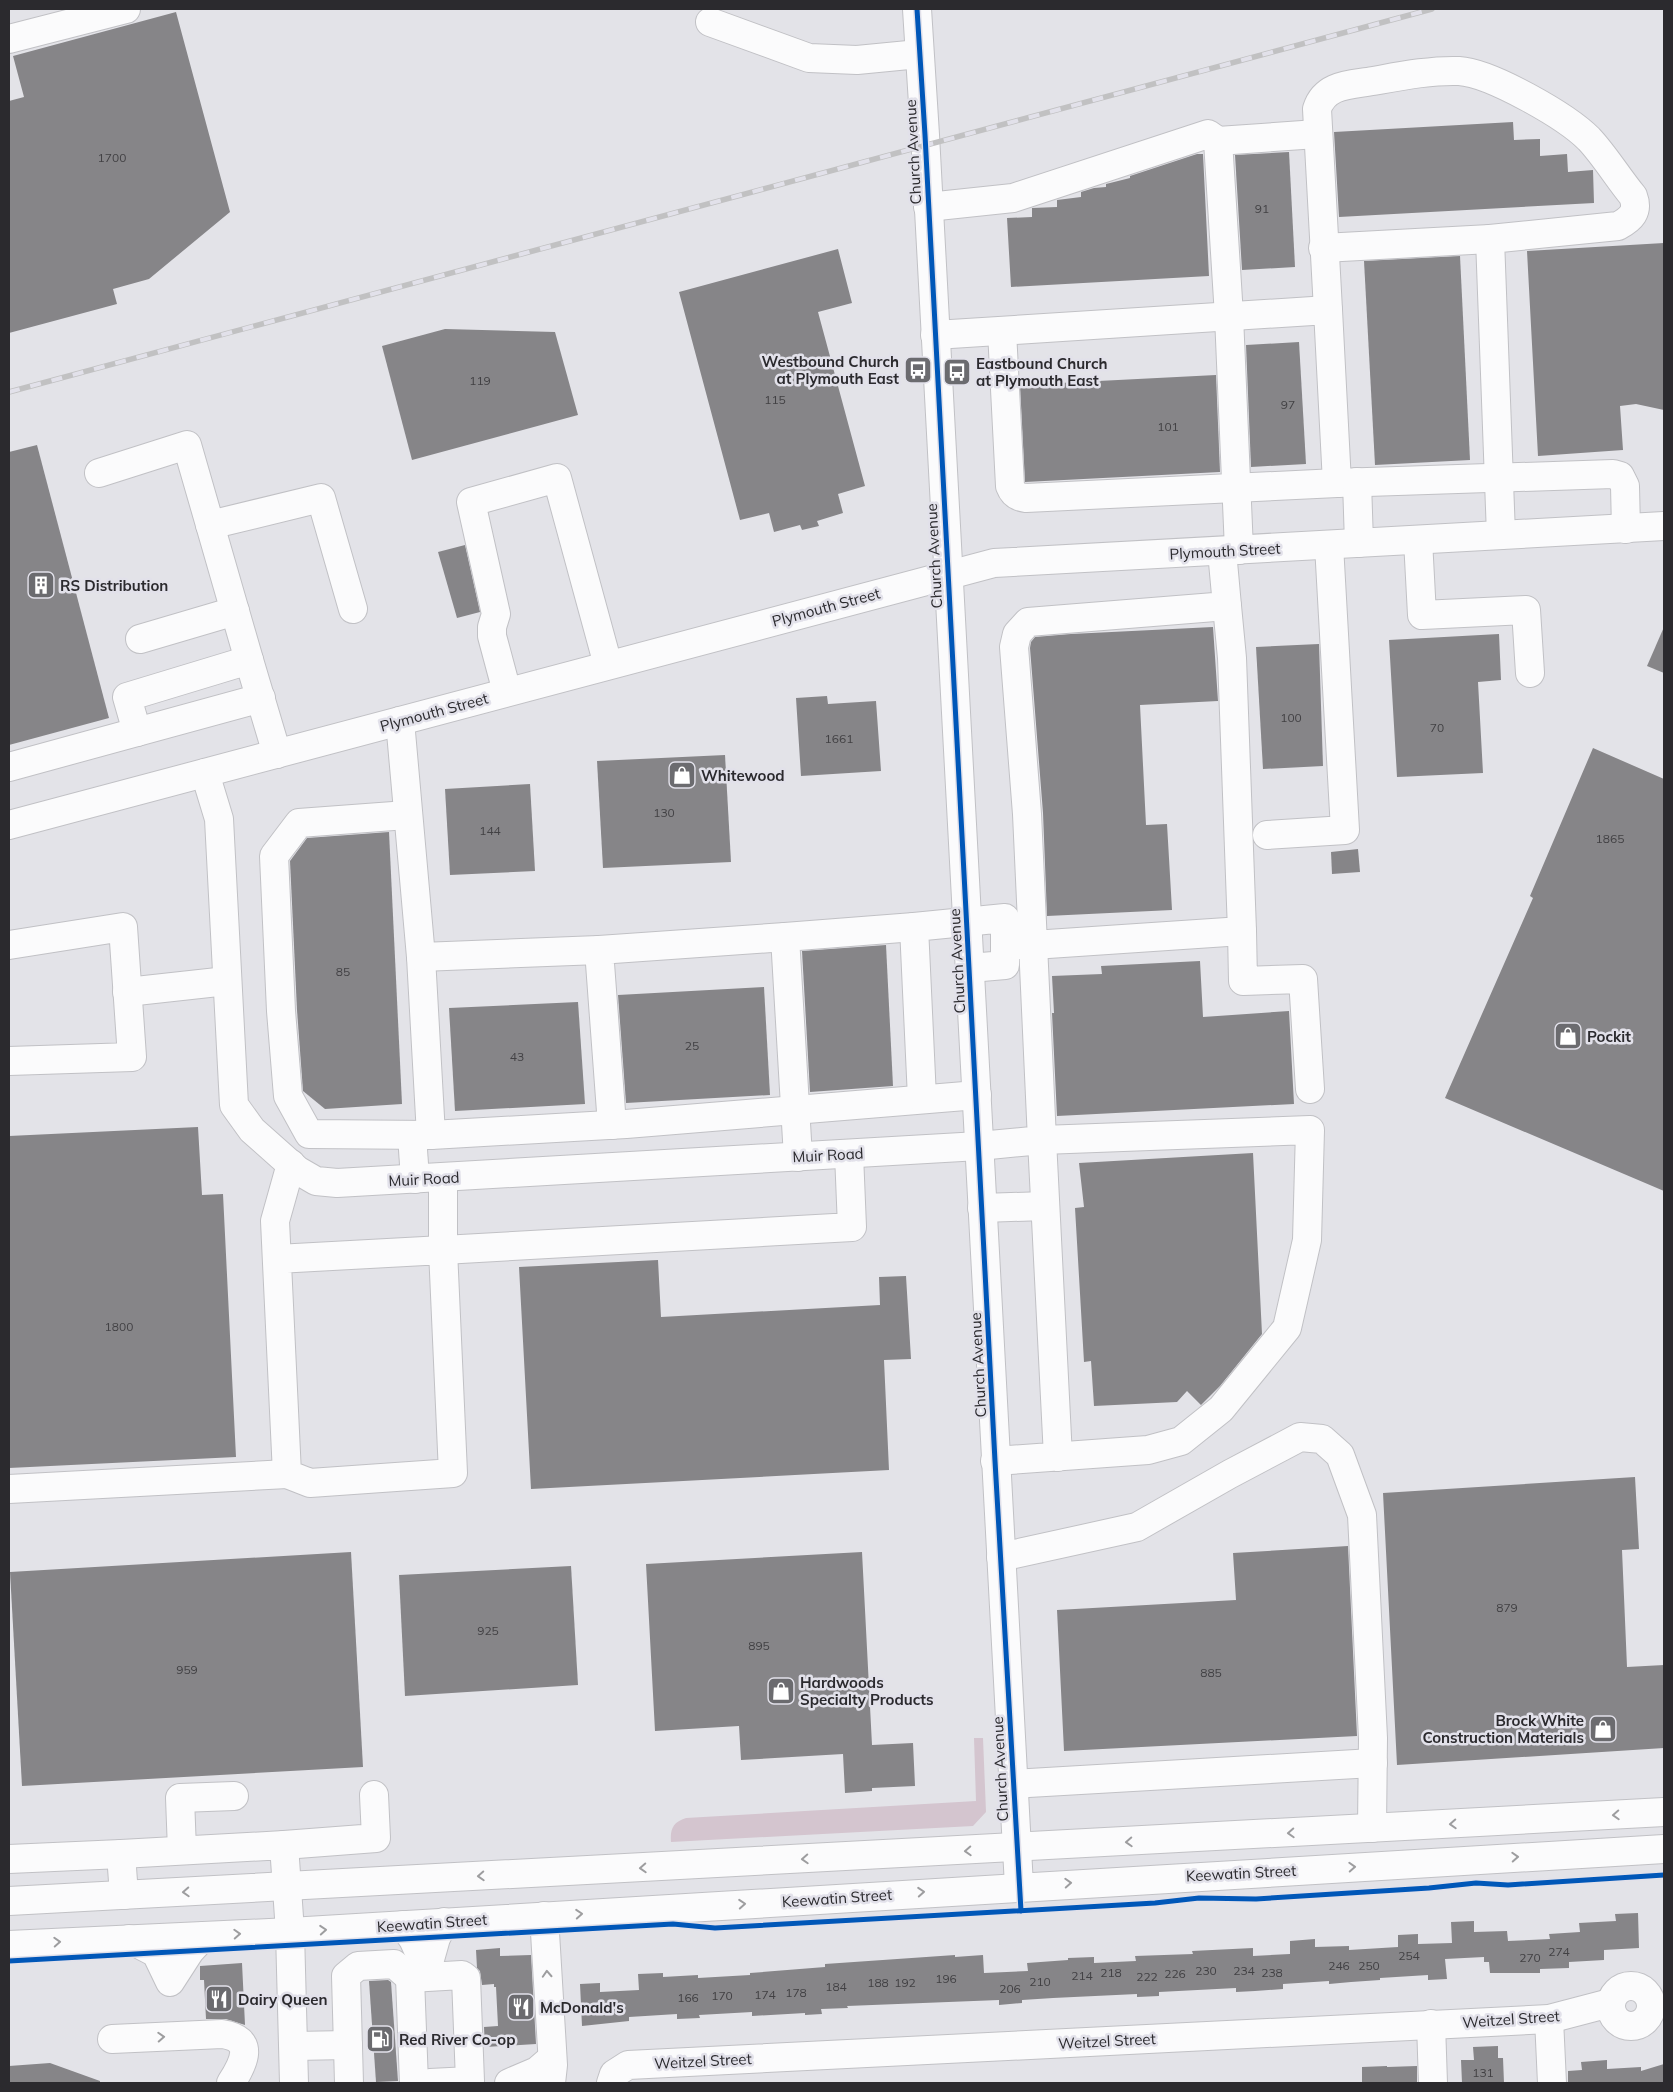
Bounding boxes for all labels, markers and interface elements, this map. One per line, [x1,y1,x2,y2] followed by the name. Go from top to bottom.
[901,99,925,205] street label: Church Avenue
[98,150,126,165] house number: 1700
[1255,201,1269,216] house number: 91
[762,352,899,388] place label: Westbound Church at Plymouth East
[976,354,1108,390] place label: Eastbound Church at Plymouth East
[903,355,933,385] bus stop icon: Westbound Church at Plymouth East
[942,357,972,387] bus stop icon: Eastbound Church at Plymouth East
[469,373,491,388] house number: 119
[764,392,786,407] house number: 115
[1281,397,1295,412] house number: 97
[1157,419,1179,434] house number: 101
[922,503,946,609] street label: Church Avenue
[1169,539,1281,563] street label: Plymouth Street
[26,570,56,600] building icon: RS Distribution
[60,576,168,595] place label: RS Distribution
[770,583,882,631] street label: Plymouth Street
[378,688,490,736] street label: Plymouth Street
[1280,710,1302,725] house number: 100
[1430,720,1444,735] house number: 70
[825,731,853,746] house number: 1661
[667,760,697,790] shop icon: Whitewood
[701,766,785,785] place label: Whitewood
[653,805,675,820] house number: 130
[479,823,501,838] house number: 144
[1596,831,1624,846] house number: 1865
[945,908,969,1014] street label: Church Avenue
[336,964,350,979] house number: 85
[1553,1021,1583,1051] shop icon: Pockit
[1587,1027,1631,1046] place label: Pockit
[685,1038,699,1053] house number: 25
[510,1049,524,1064] house number: 43
[792,1144,864,1166] street label: Muir Road
[388,1168,460,1190] street label: Muir Road
[966,1312,990,1418] street label: Church Avenue
[105,1319,133,1334] house number: 1800
[1496,1600,1518,1615] house number: 879
[477,1623,499,1638] house number: 925
[748,1638,770,1653] house number: 895
[176,1662,198,1677] house number: 959
[1200,1665,1222,1680] house number: 885
[800,1673,933,1709] place label: Hardwoods Specialty Products
[766,1676,796,1706] shop icon: Hardwoods Specialty Products
[1422,1711,1584,1747] place label: Brock White Construction Materials
[1588,1714,1618,1744] shop icon: Brock White Construction Materials
[988,1716,1012,1822] street label: Church Avenue
[1611,1809,1619,1820] one-way arrow
[1449,1818,1457,1829] one-way arrow
[1287,1827,1295,1838] one-way arrow
[1125,1836,1133,1847] one-way arrow
[963,1845,971,1856] one-way arrow
[1511,1852,1519,1863] one-way arrow
[801,1854,809,1865] one-way arrow
[1185,1861,1297,1885] street label: Keewatin Street
[1349,1861,1357,1872] one-way arrow
[639,1862,647,1873] one-way arrow
[477,1871,485,1882] one-way arrow
[1064,1878,1072,1889] one-way arrow
[781,1885,893,1911] street label: Keewatin Street
[182,1886,190,1897] one-way arrow
[918,1887,926,1898] one-way arrow
[738,1898,746,1909] one-way arrow
[576,1908,584,1919] one-way arrow
[376,1910,488,1936] street label: Keewatin Street
[319,1924,327,1935] one-way arrow
[234,1929,242,1939] one-way arrow
[54,1937,62,1948] one-way arrow
[1548,1944,1570,1959] house number: 274
[1398,1948,1420,1963] house number: 254
[1519,1950,1541,1965] house number: 270
[1328,1958,1350,1973] house number: 246
[1358,1958,1380,1973] house number: 250
[1195,1963,1217,1978] house number: 230
[1233,1963,1255,1978] house number: 234
[1100,1965,1122,1980] house number: 218
[1261,1965,1283,1980] house number: 238
[1164,1966,1186,1981] house number: 226
[1071,1968,1093,1983] house number: 214
[1136,1969,1158,1984] house number: 222
[542,1970,553,1978] one-way arrow
[935,1971,957,1986] house number: 196
[1029,1974,1051,1989] house number: 210
[867,1975,889,1990] house number: 188
[894,1975,916,1990] house number: 192
[825,1979,847,1994] house number: 184
[999,1981,1021,1996] house number: 206
[204,1984,234,2014] restaurant icon: Dairy Queen
[785,1985,807,2000] house number: 178
[754,1987,776,2002] house number: 174
[711,1988,733,2003] house number: 170
[238,1990,327,2009] place label: Dairy Queen
[677,1990,699,2005] house number: 166
[506,1992,536,2022] restaurant icon: McDonald's
[540,1998,624,2017] place label: McDonald's
[1462,2006,1560,2032] street label: Weitzel Street
[365,2024,395,2054] fuel station icon: Red River Co-op
[1058,2029,1156,2053] street label: Weitzel Street
[399,2030,515,2049] place label: Red River Co-op
[158,2032,165,2042] one-way arrow
[654,2049,752,2073] street label: Weitzel Street
[1472,2065,1494,2080] house number: 131

